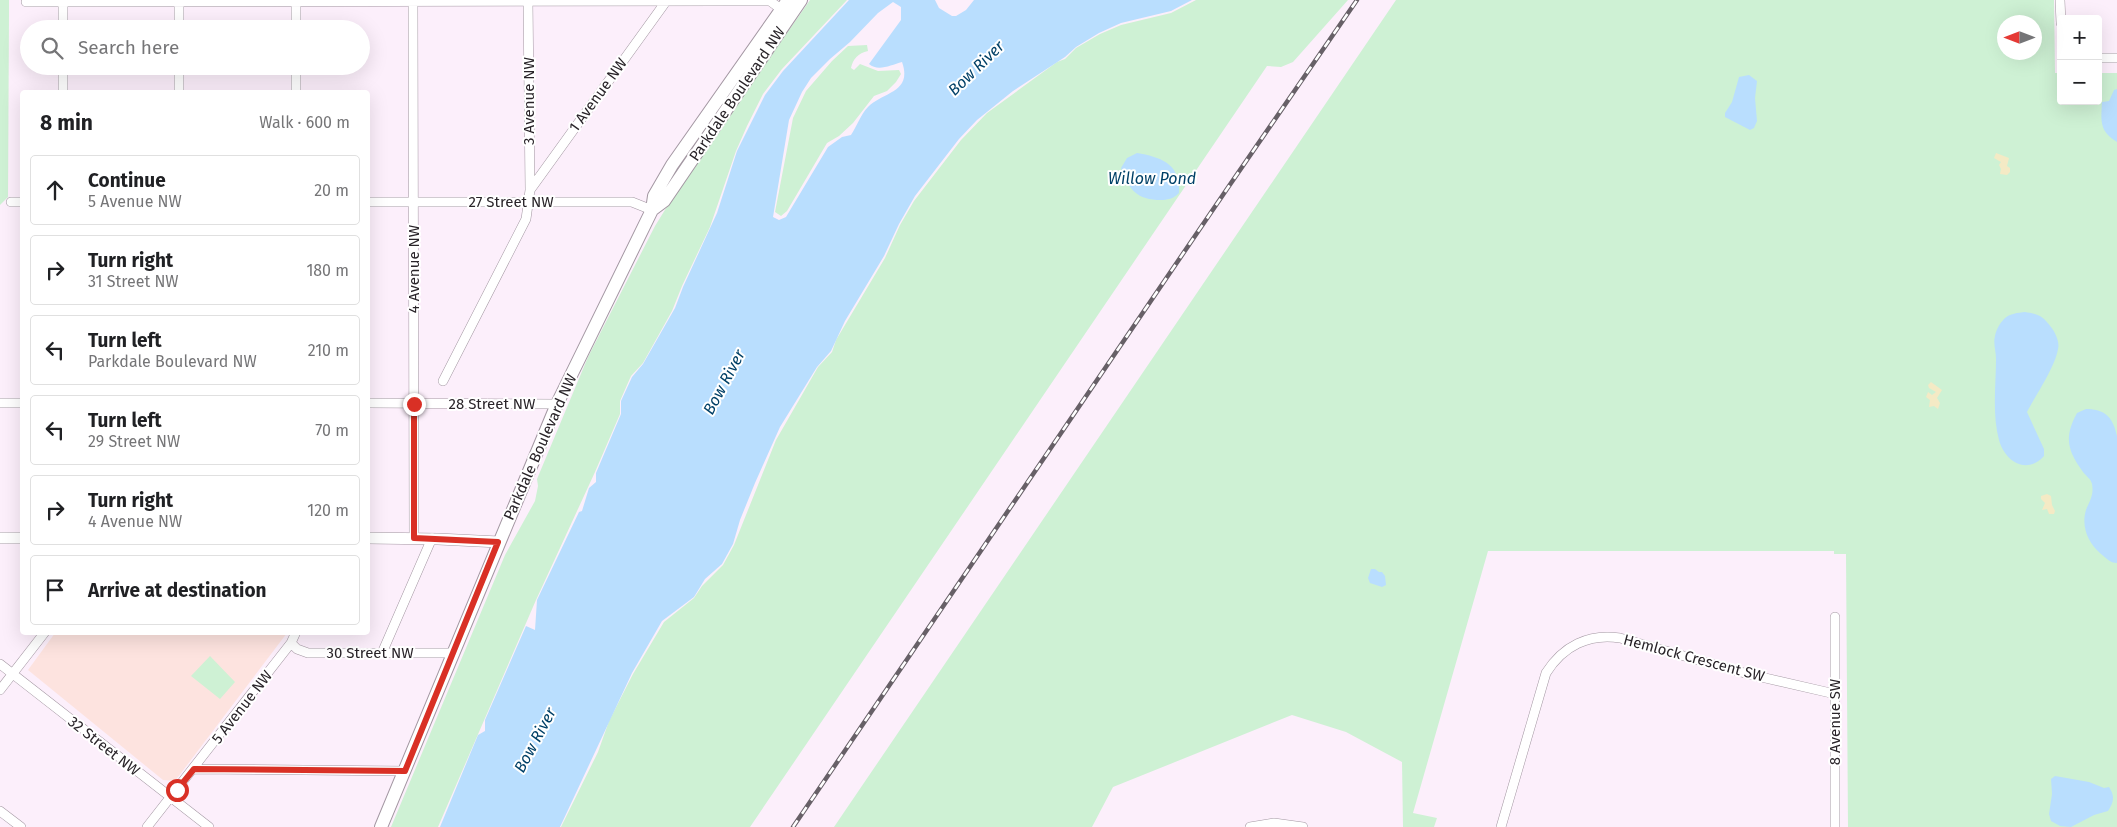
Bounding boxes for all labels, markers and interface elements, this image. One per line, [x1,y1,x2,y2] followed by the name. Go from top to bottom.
[1997,15,2042,60] north arrow
[2057,15,2102,105] map controls
[2057,15,2102,60] button: +
[20,20,370,75] search box
[685,23,789,165] street label: Parkdale Boulevard NW
[38,34,66,62] icon: search
[78,36,179,59] text: Search here
[944,36,1009,99] water label: Bow River
[565,54,631,135] street label: 1 Avenue NW
[520,56,538,145] street label: 3 Avenue NW
[2057,60,2102,105] button: −
[40,110,93,136] text: 8 min
[259,113,350,132] text: Walk · 600 m
[88,169,166,192] text: Continue
[1108,169,1196,188] water label: Willow Pond
[41,176,69,204] icon: ahead
[314,181,349,200] text: 20 m
[88,192,182,211] text: 5 Avenue NW
[468,193,554,211] street label: 27 Street NW
[405,224,423,313] street label: 4 Avenue NW
[88,249,173,272] text: Turn right
[41,256,69,284] icon: right
[306,261,349,280] text: 180 m
[88,272,179,291] text: 31 Street NW
[88,329,162,352] text: Turn left
[41,336,69,364] icon: left
[308,341,349,360] text: 210 m
[699,346,749,418] water label: Bow River
[88,352,257,371] text: Parkdale Boulevard NW
[500,371,581,523] street label: Parkdale Boulevard NW
[403,393,426,416] route end
[449,395,536,413] street label: 28 Street NW
[88,409,162,432] text: Turn left
[41,416,69,444] icon: left
[315,421,349,440] text: 70 m
[88,432,180,451] text: 29 Street NW
[88,489,173,512] text: Turn right
[41,496,69,524] icon: right
[307,501,349,520] text: 120 m
[88,512,182,531] text: 4 Avenue NW
[41,576,69,604] icon: arrive
[88,579,267,602] text: Arrive at destination
[1621,630,1767,686] street label: Hemlock Crescent SW
[326,644,414,662] street label: 30 Street NW
[208,666,277,747] street label: 5 Avenue NW
[1826,678,1844,765] street label: 8 Avenue SW
[510,704,560,776] water label: Bow River
[65,712,144,780] street label: 32 Street NW
[166,779,189,802] route start

